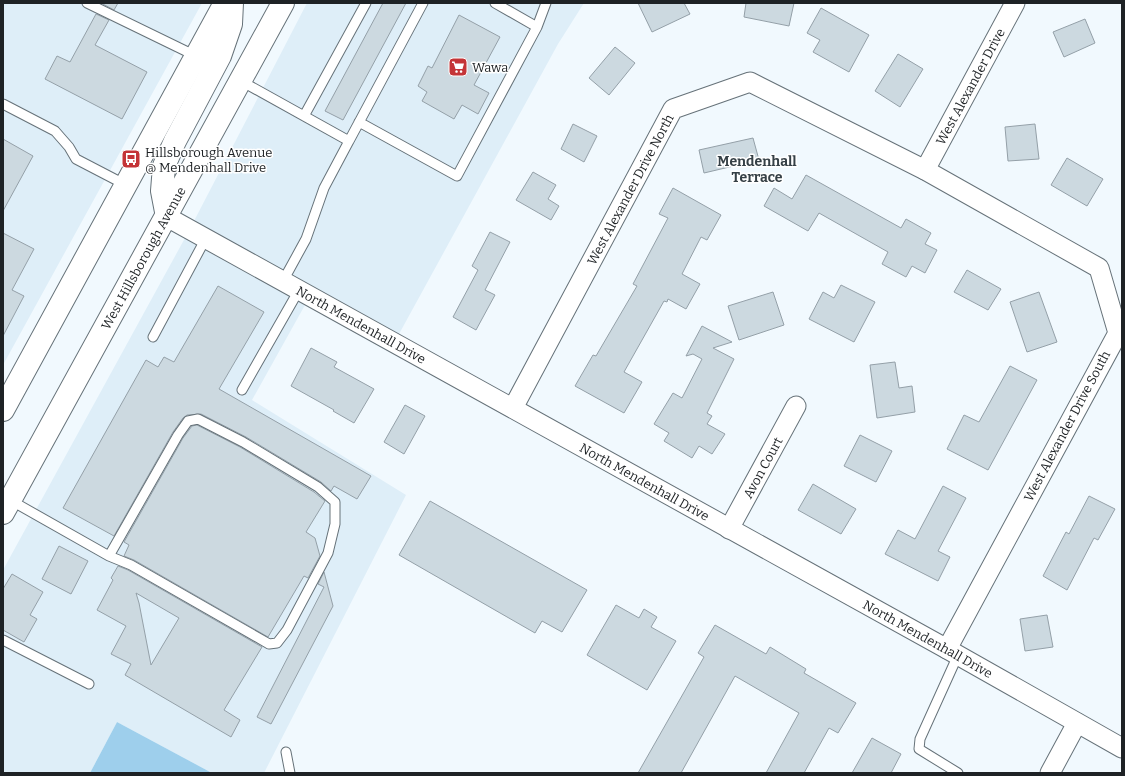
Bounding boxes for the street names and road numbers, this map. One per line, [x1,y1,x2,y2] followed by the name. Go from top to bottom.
[933,26,1008,147] street label: West Alexander Drive
[584,111,676,267] street label: West Alexander Drive North
[98,184,188,332] street label: West Hillsborough Avenue
[294,283,429,366] street label: North Mendenhall Drive
[1021,348,1113,504] street label: West Alexander Drive South
[740,434,785,501] street label: Avon Court
[577,440,712,523] street label: North Mendenhall Drive
[861,597,995,681] street label: North Mendenhall Drive

